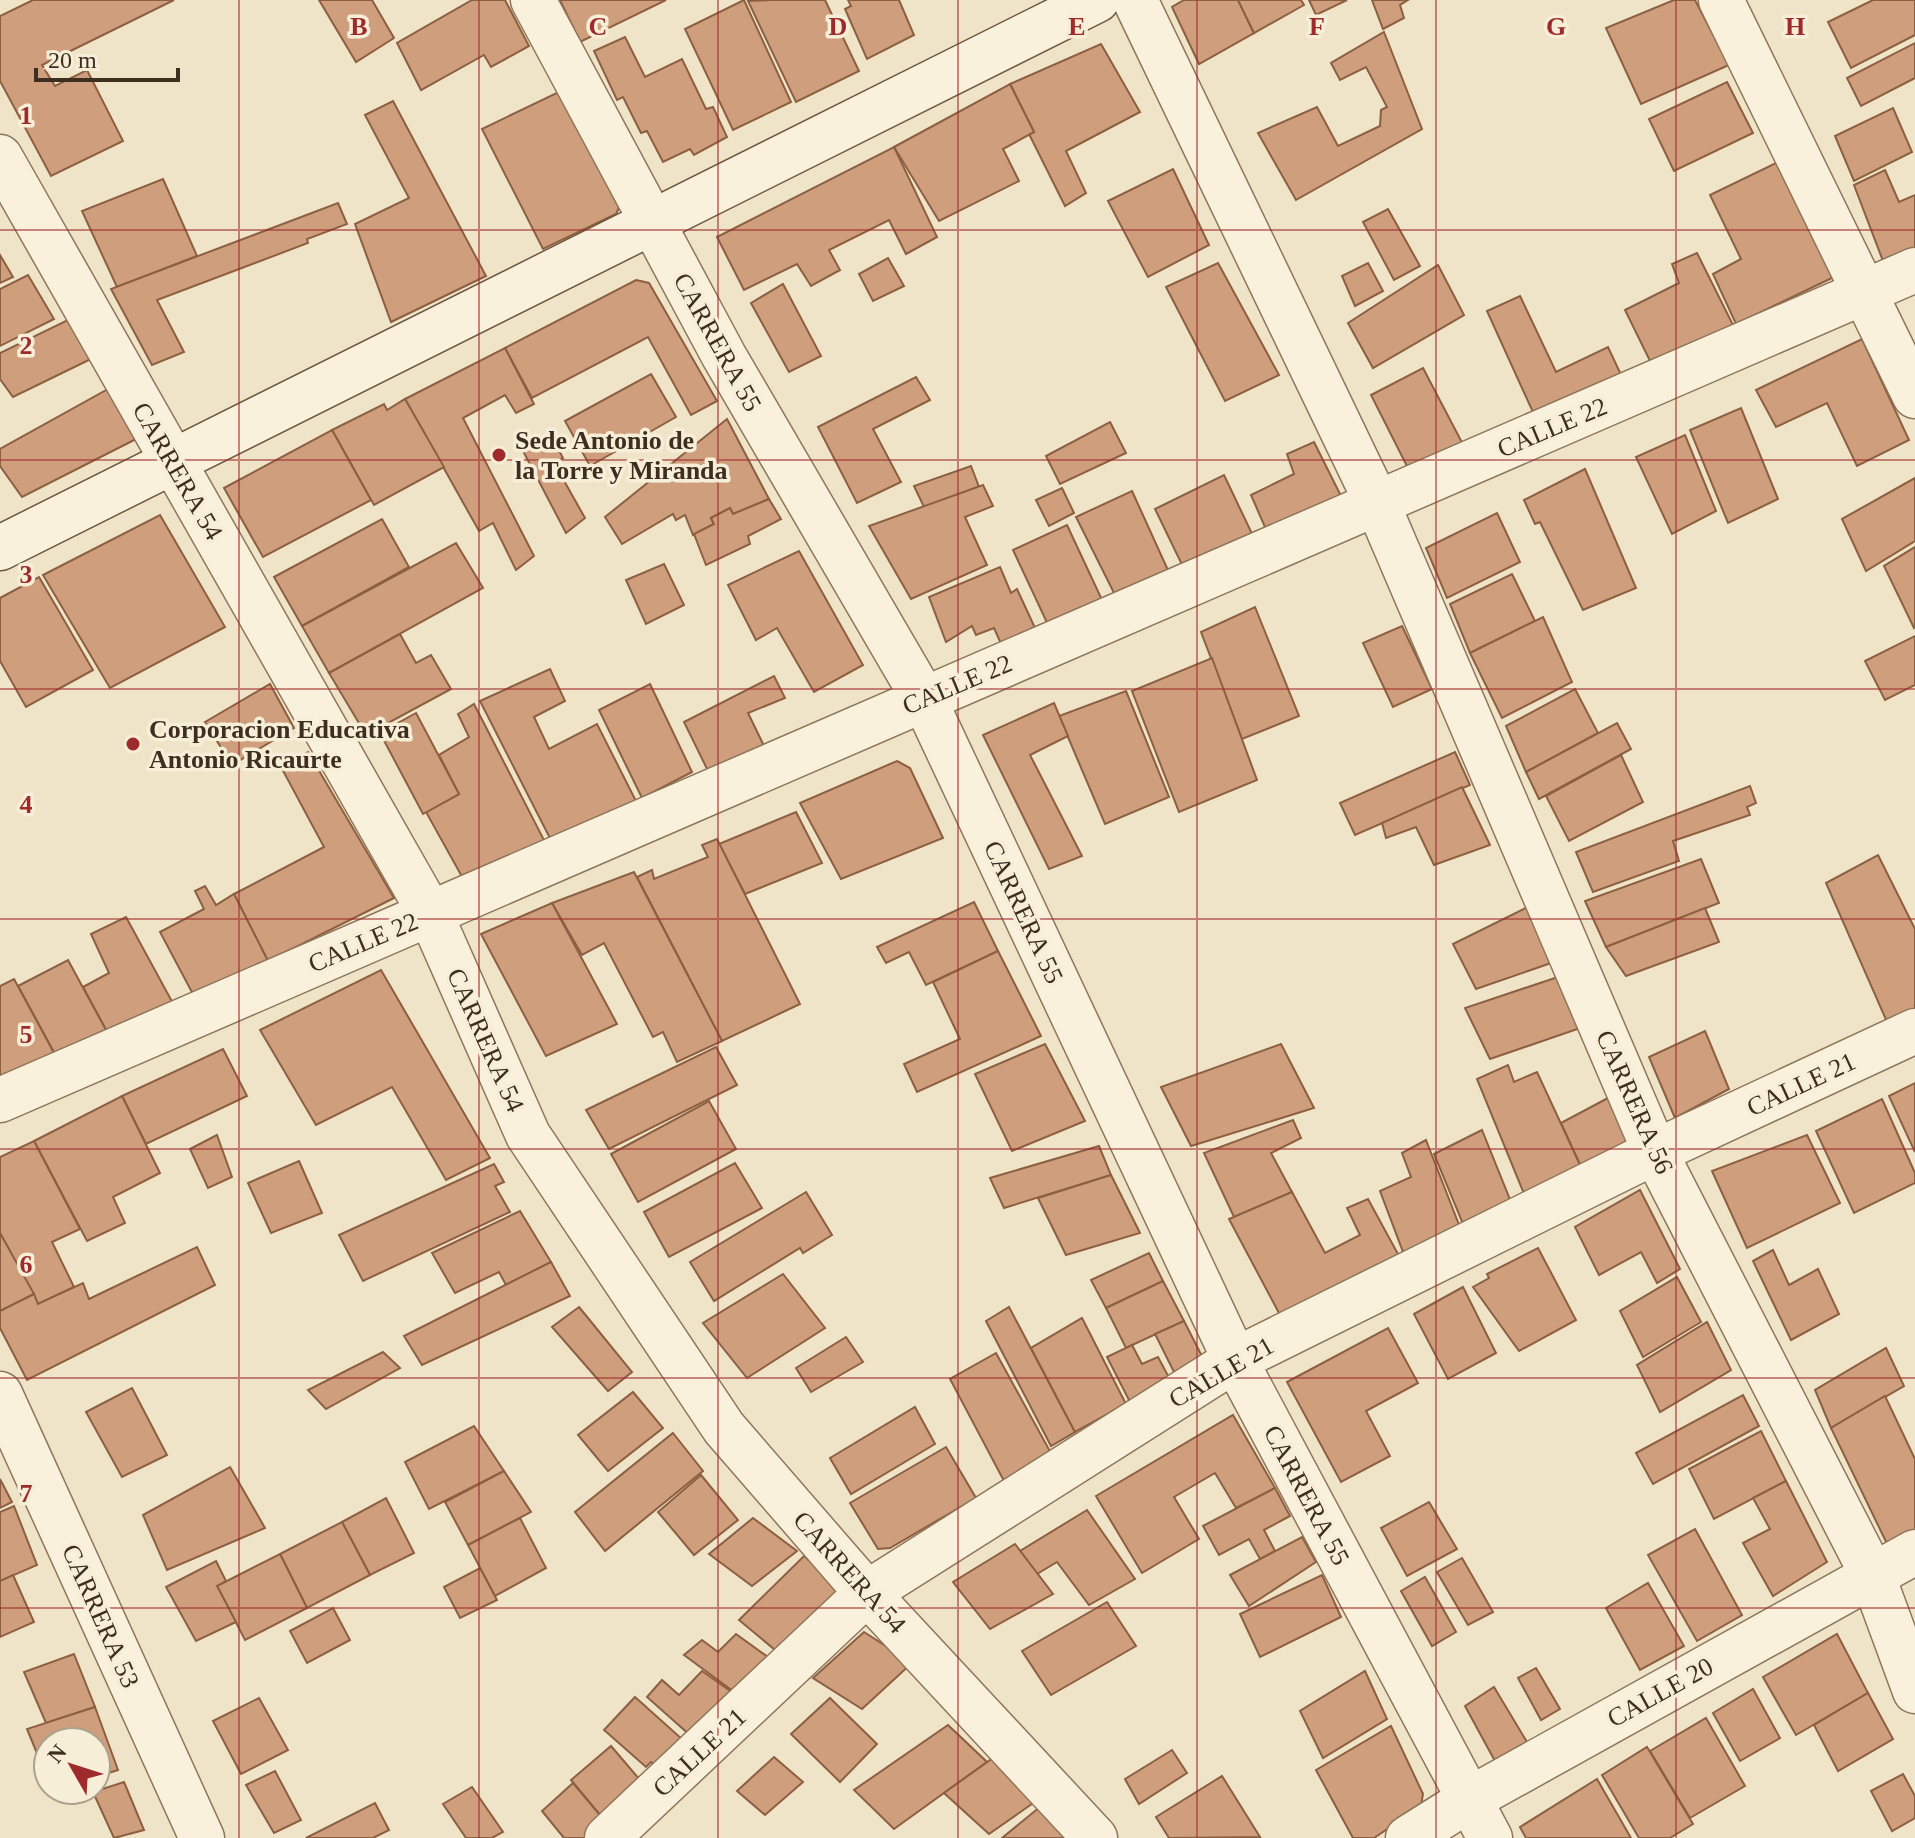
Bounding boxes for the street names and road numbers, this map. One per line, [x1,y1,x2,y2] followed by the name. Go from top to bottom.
[668,268,768,417] street label: CARRERA 55
[1493,391,1611,464] street label: CALLE 22
[127,397,229,545] street label: CARRERA 54
[898,648,1016,721] street label: CALLE 22
[978,836,1069,988] street label: CARRERA 55
[304,906,422,979] street label: CALLE 22
[441,964,530,1116] street label: CARRERA 54
[1590,1026,1679,1178] street label: CARRERA 56
[1742,1047,1860,1122] street label: CALLE 21
[1164,1331,1279,1414] street label: CALLE 21
[1258,1420,1355,1570] street label: CARRERA 55
[787,1505,912,1639] street label: CARRERA 54
[56,1540,145,1692] street label: CARRERA 53
[1602,1652,1718,1733] street label: CALLE 20
[647,1702,752,1803] street label: CALLE 21

